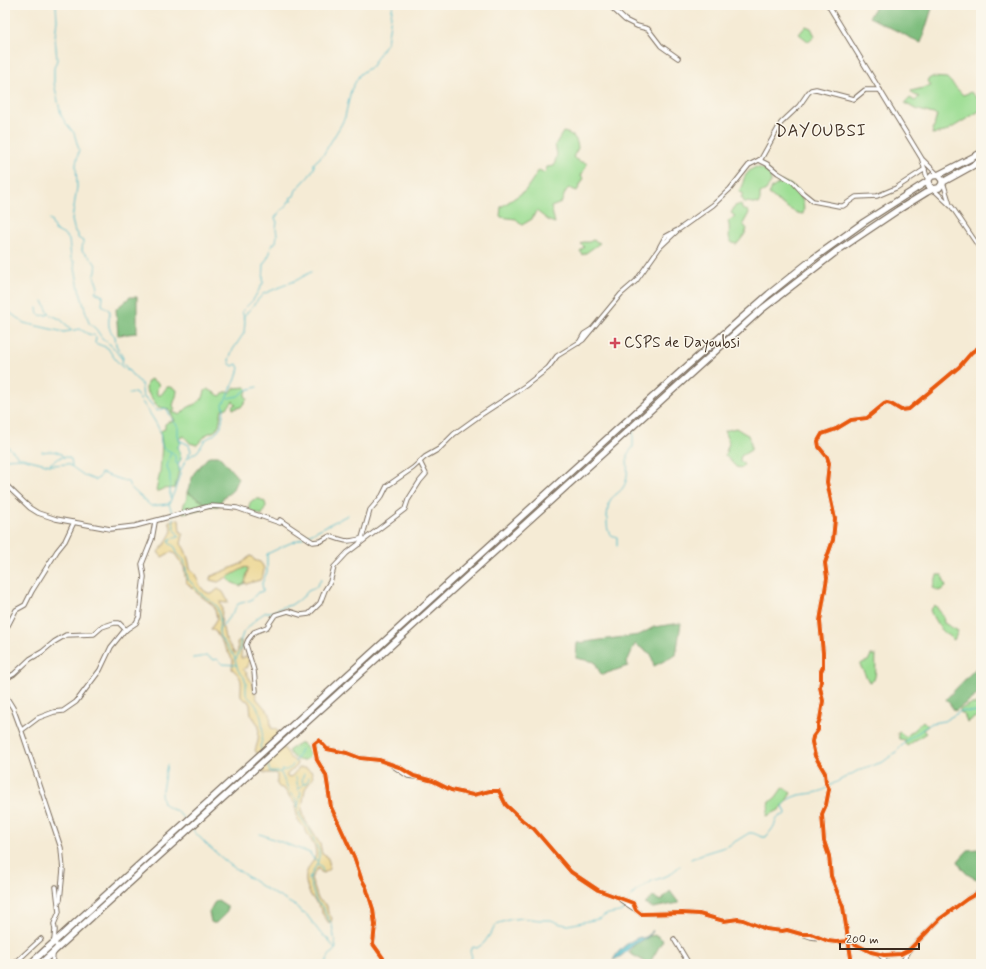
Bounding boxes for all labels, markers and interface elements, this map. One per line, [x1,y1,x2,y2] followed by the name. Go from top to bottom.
[775,120,867,142] district label: DAYOUBSI
[624,333,740,353] place label: CSPS de Dayoubsi
[609,337,621,349] marker: CSPS de Dayoubsi
[840,925,919,951] scale bar
[846,932,879,948] text: 200 m

